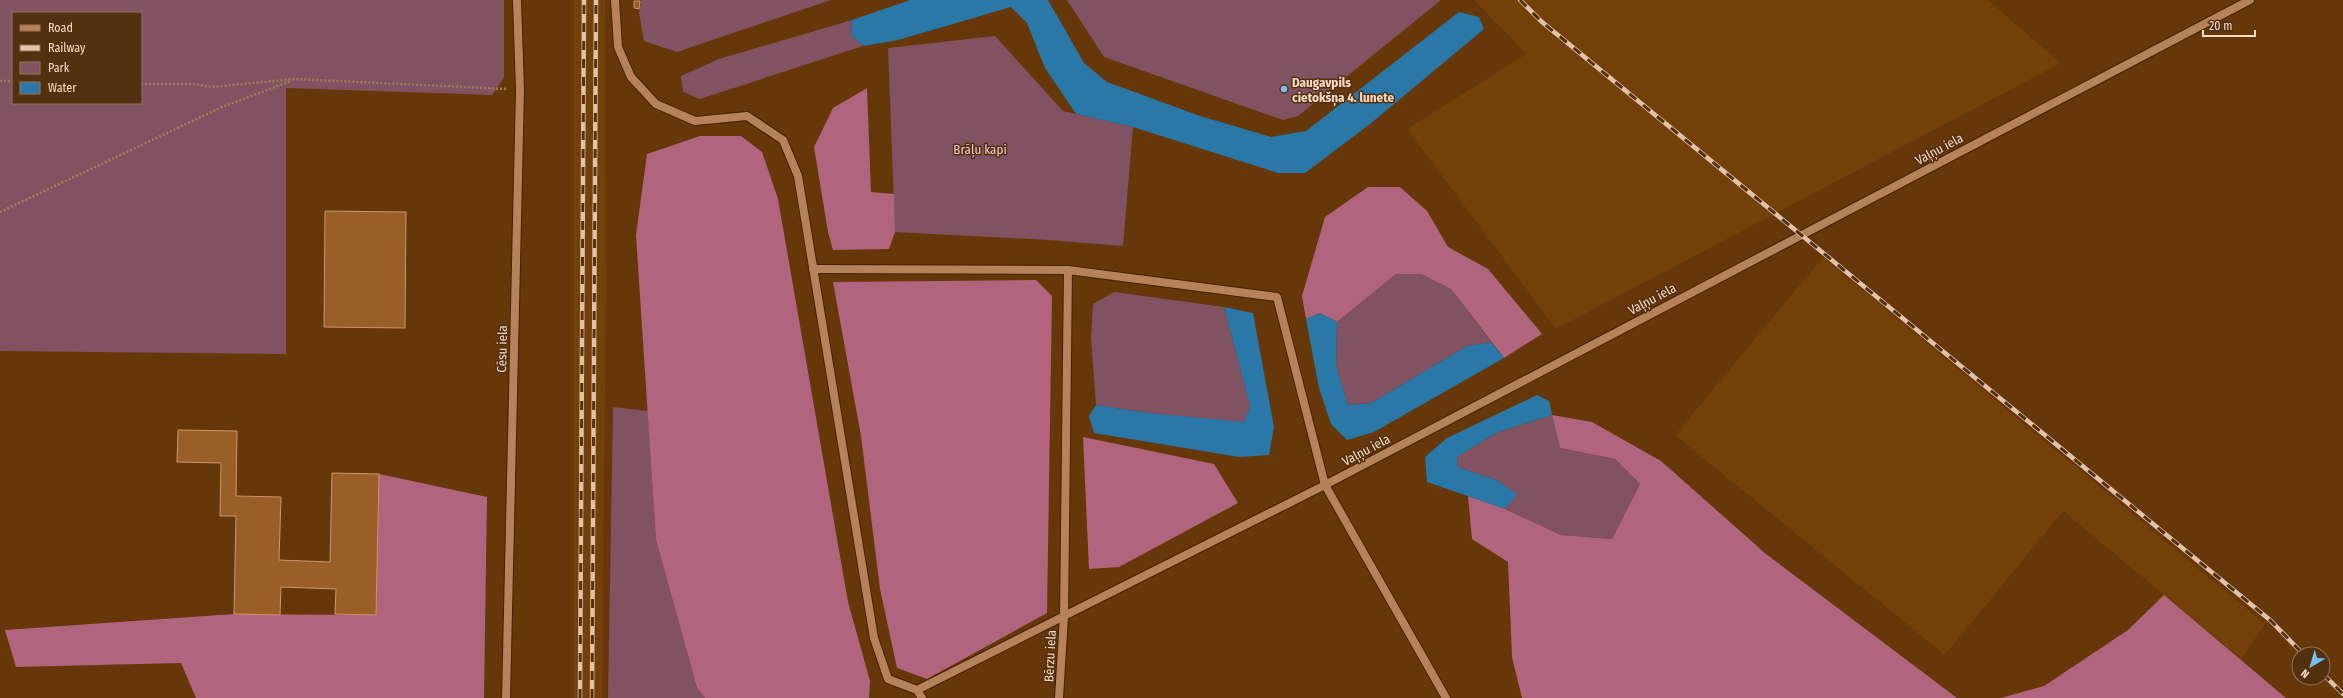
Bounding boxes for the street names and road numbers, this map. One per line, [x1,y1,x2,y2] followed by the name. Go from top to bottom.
[1913,130,1966,169] street label: Vaļņu iela
[1626,280,1679,319] street label: Vaļņu iela
[494,325,510,373] street label: Cēsu iela
[1340,431,1393,470] street label: Vaļņu iela
[1041,630,1059,682] street label: Bērzu iela

